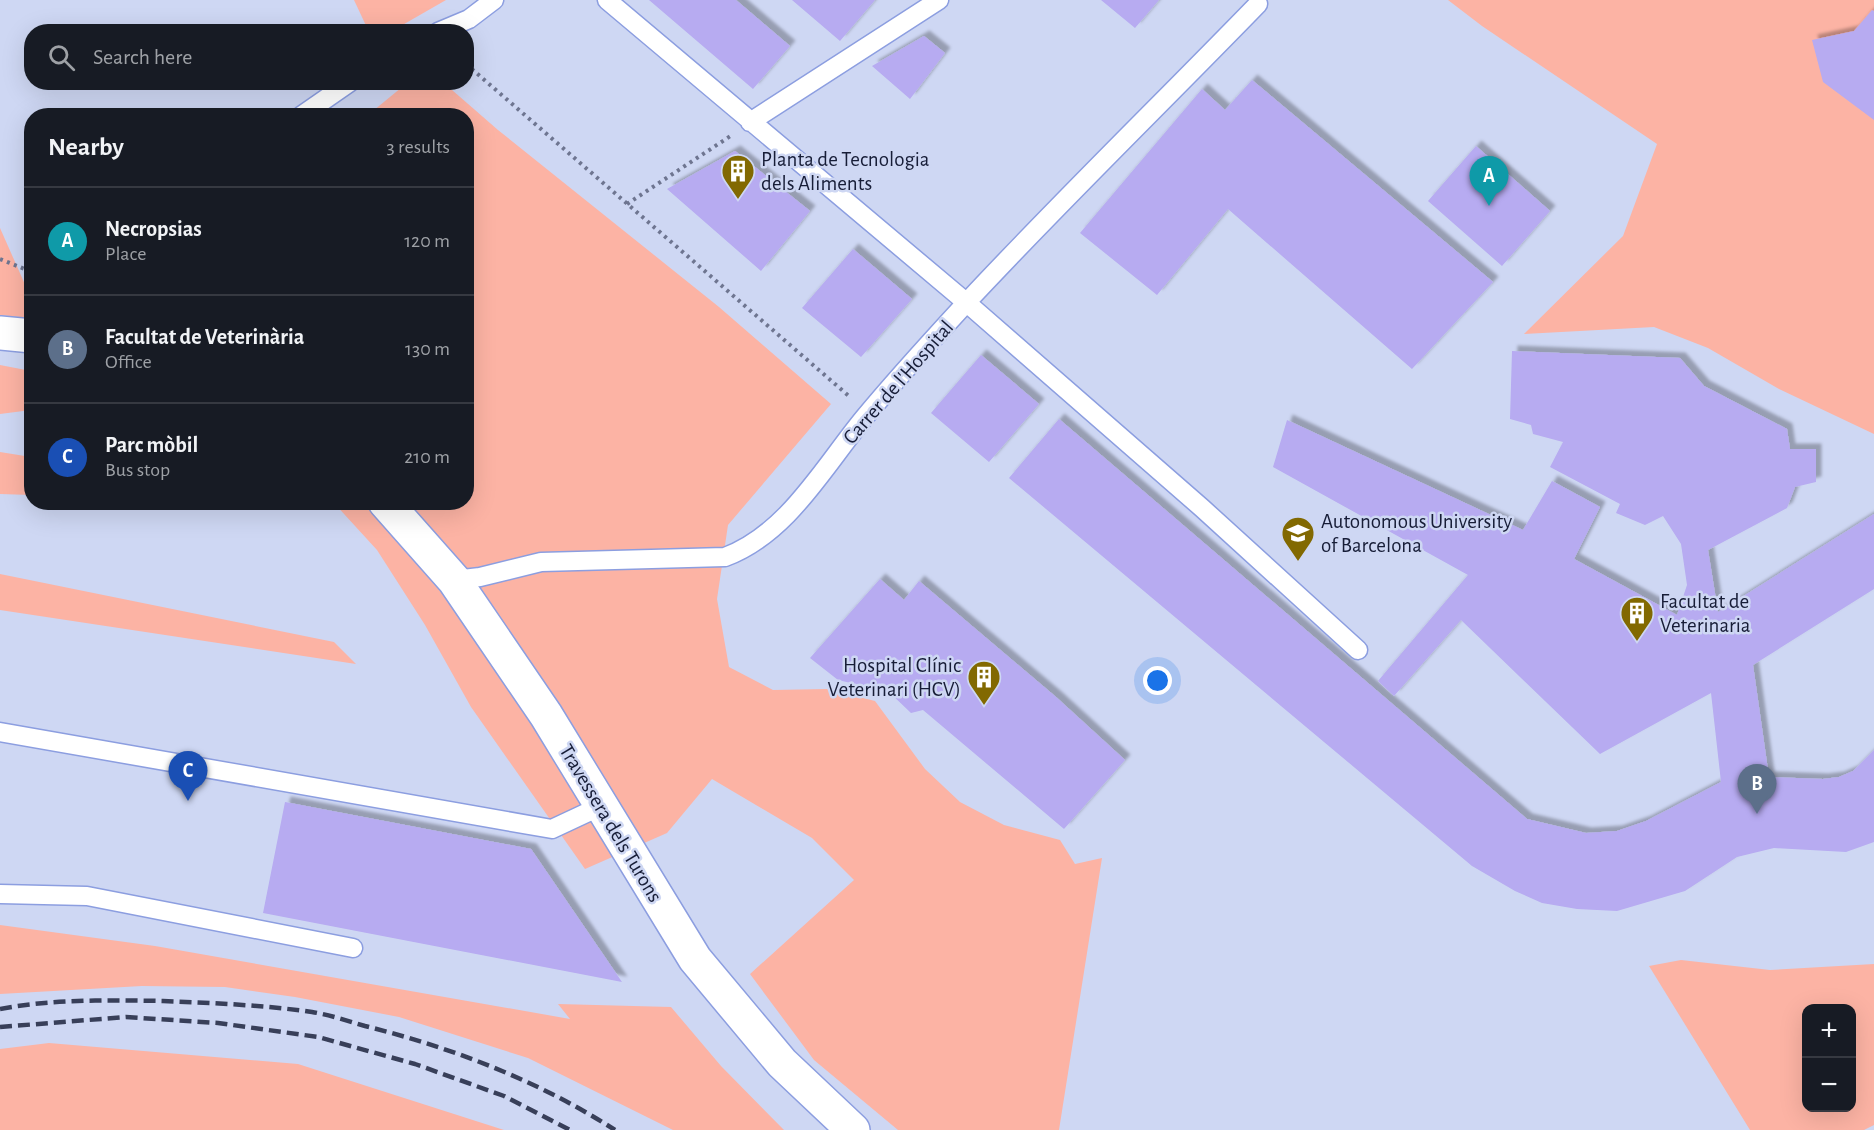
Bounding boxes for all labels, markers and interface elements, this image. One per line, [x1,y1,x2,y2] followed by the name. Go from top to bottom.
[24,24,474,90] search box
[45,41,78,74] icon: search
[93,46,192,68] text: Search here
[48,134,124,160] text: Nearby
[386,137,450,157] text: 3 results
[761,149,930,194] place label: Planta de Tecnologia dels Aliments
[720,153,756,200] building icon: Planta de Tecnologia dels Aliments
[1470,156,1508,206] pin: A
[105,218,202,240] text: Necropsias
[62,231,74,251] text: A
[404,231,450,251] text: 120 m
[105,244,146,264] text: Place
[839,317,957,448] street label: Carrer de l'Hospital
[105,326,304,348] text: Facultat de Veterinària
[62,339,73,359] text: B
[405,339,450,359] text: 130 m
[105,352,152,372] text: Office
[105,434,198,456] text: Parc mòbil
[62,447,73,467] text: C
[404,447,450,467] text: 210 m
[105,460,170,480] text: Bus stop
[1321,511,1512,556] place label: Autonomous University of Barcelona
[1280,515,1316,562] school or university icon: Autonomous University of Barcelona
[1660,591,1751,636] place label: Facultat de Veterinaria
[1619,595,1655,642] building icon: Facultat de Veterinaria
[828,655,961,700] place label: Hospital Clínic Veterinari (HCV)
[966,659,1002,706] building icon: Hospital Clínic Veterinari (HCV)
[1143,666,1172,695] your location
[555,741,666,906] street label: Travessera dels Turons
[168,752,207,801] pin: C
[1738,764,1776,814] pin: B
[1802,1004,1856,1112] map controls
[1802,1004,1856,1058] button: +
[1802,1058,1856,1112] button: −

